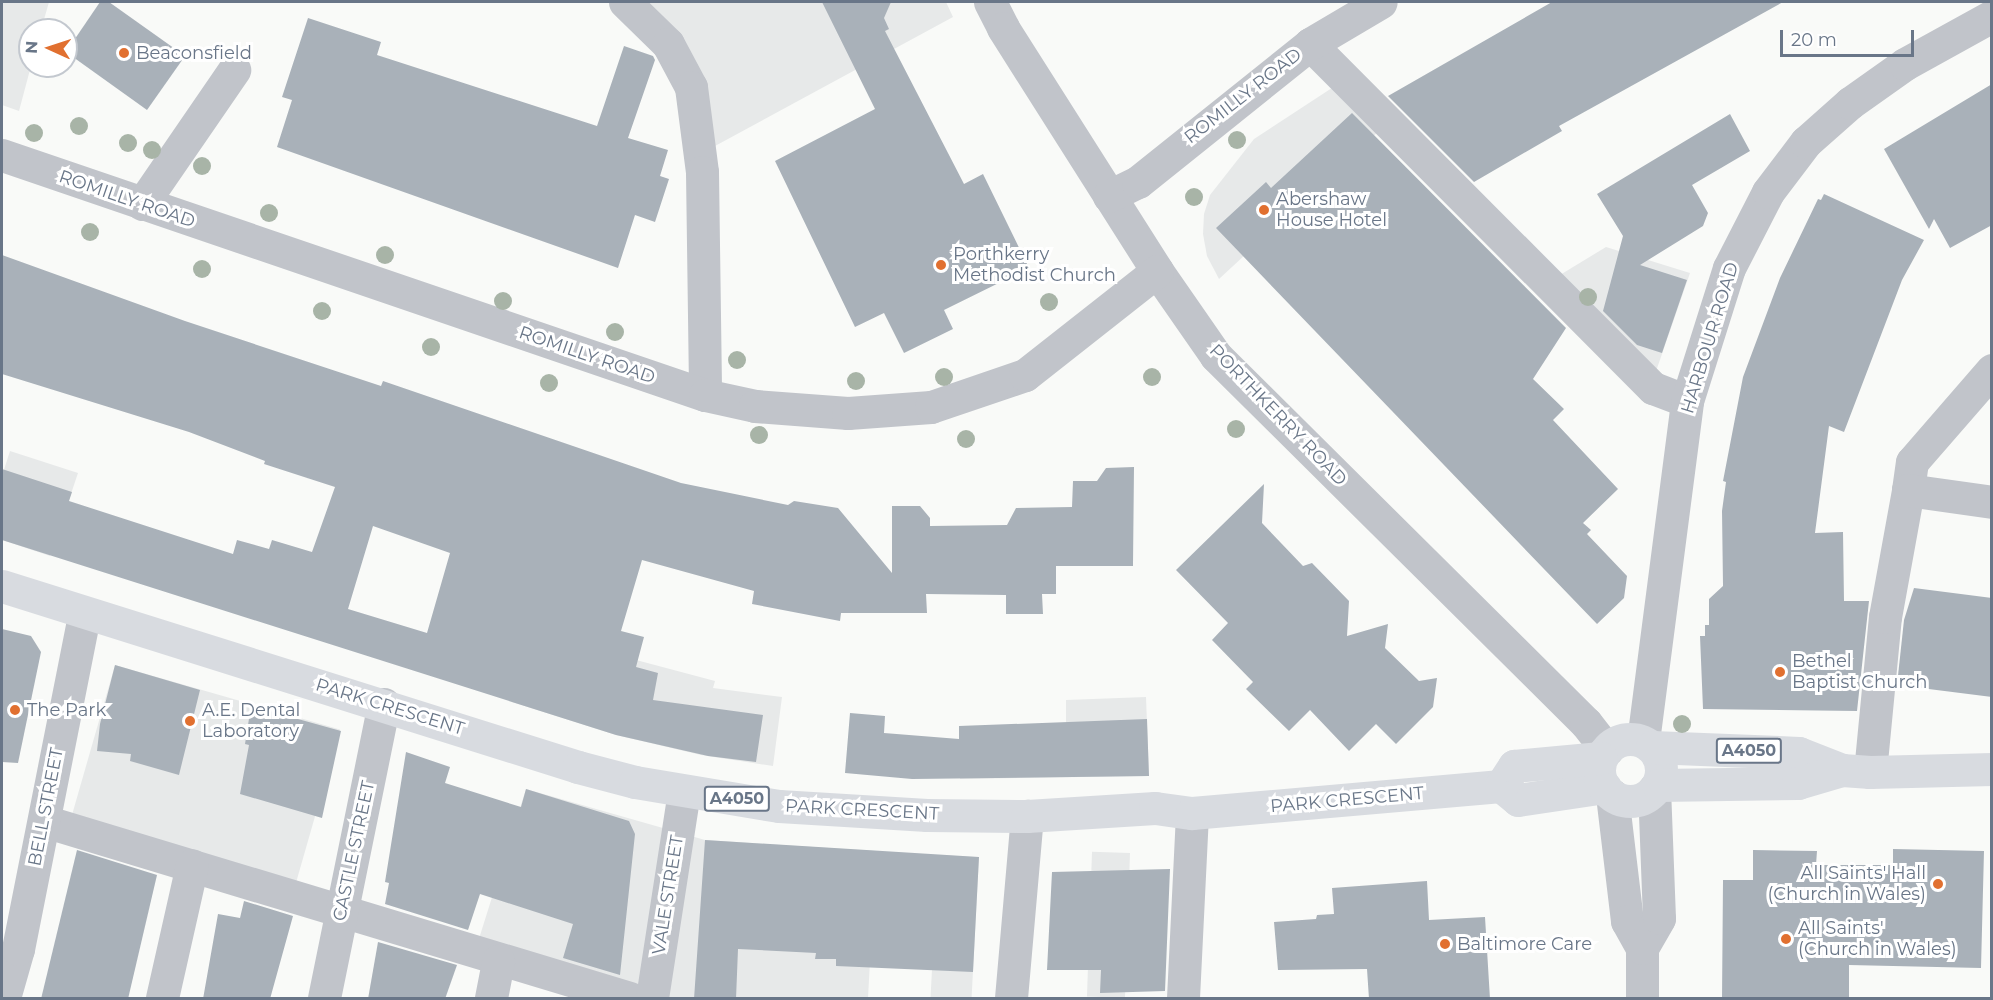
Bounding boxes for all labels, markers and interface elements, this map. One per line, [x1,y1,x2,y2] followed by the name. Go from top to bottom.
[18,18,78,78] north arrow
[1783,18,1916,56] scale bar
[1791,29,1837,51] text: 20 m
[22,40,41,54] text: N
[136,42,252,64] place label: Beaconsfield
[1180,44,1306,148] street label: ROMILLY ROAD
[117,46,131,60] marker: Beaconsfield
[56,166,198,232] street label: ROMILLY ROAD
[1276,189,1387,232] place label: Abershaw House Hotel
[1257,203,1271,217] marker: Abershaw House Hotel
[953,244,1116,286] place label: Porthkerry Methodist Church
[934,258,948,272] marker: Porthkerry Methodist Church
[1677,260,1743,416] street label: HARBOUR ROAD
[516,322,658,388] street label: ROMILLY ROAD
[1205,340,1351,490] street label: PORTHKERRY ROAD
[1792,651,1928,694] place label: Bethel Baptist Church
[1773,665,1787,679] marker: Bethel Baptist Church
[313,674,467,740] street label: PARK CRESCENT
[27,699,106,721] place label: The Park
[202,700,300,742] place label: A.E. Dental Laboratory
[8,703,22,717] marker: The Park
[183,714,197,728] marker: A.E. Dental Laboratory
[1714,738,1784,764] road number: A4050
[24,746,68,868] street label: BELL STREET
[329,779,379,923] street label: CASTLE STREET
[1269,783,1425,817] street label: PARK CRESCENT
[702,786,771,812] road number: A4050
[784,795,940,825] street label: PARK CRESCENT
[648,834,688,956] street label: VALE STREET
[1767,863,1926,906] place label: All Saints' Hall (Church in Wales)
[1931,877,1945,891] marker: All Saints' Hall (Church in Wales)
[1798,918,1957,960] place label: All Saints' (Church in Wales)
[1779,932,1793,946] marker: All Saints' (Church in Wales)
[1457,933,1592,955] place label: Baltimore Care
[1438,937,1452,951] marker: Baltimore Care

